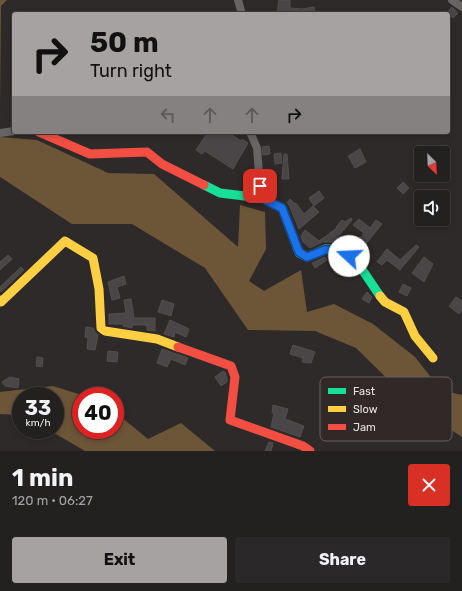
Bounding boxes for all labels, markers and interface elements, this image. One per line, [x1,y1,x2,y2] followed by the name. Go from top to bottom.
[90,26,159,59] text: 50 m
[24,28,76,80] icon: right
[90,60,172,82] text: Turn right
[157,104,179,126] icon: left
[199,104,221,126] icon: ahead
[241,104,263,126] icon: ahead
[283,104,305,126] icon: right
[414,146,450,182] north arrow
[414,146,450,226] map controls
[243,169,277,203] pin
[249,175,271,197] icon: arrive
[414,190,450,226] button: sound
[328,235,370,277] position arrow
[320,377,452,441] legend
[353,385,376,398] text: Fast
[72,387,124,439] speed limit sign: 40
[25,396,51,420] text: 33
[353,403,378,416] text: Slow
[26,417,50,429] text: km/h
[353,421,376,434] text: Jam
[12,464,73,492] text: 1 min
[408,464,450,506] button: close
[12,493,93,508] text: 120 m · 06:27
[12,537,227,583] button: Exit
[235,537,450,583] button: Share

